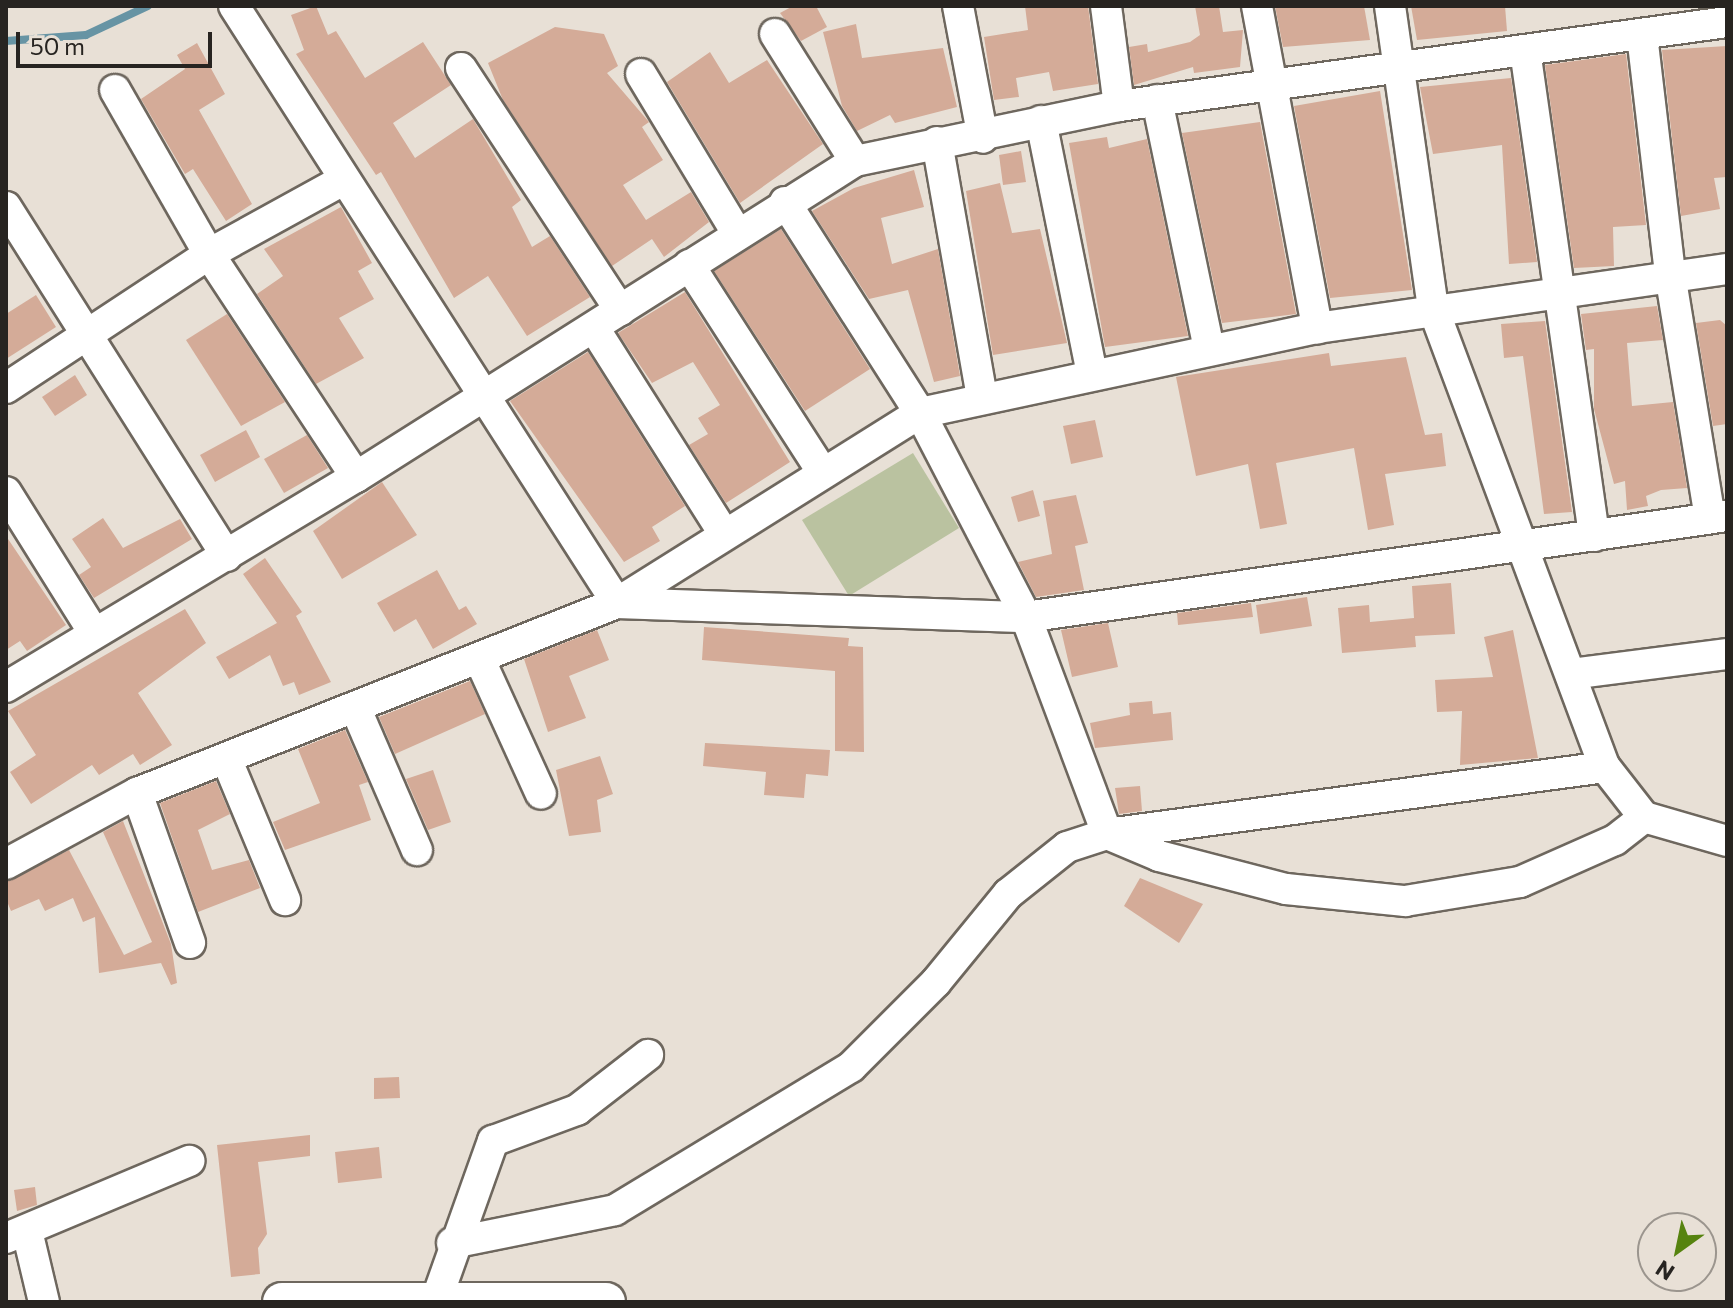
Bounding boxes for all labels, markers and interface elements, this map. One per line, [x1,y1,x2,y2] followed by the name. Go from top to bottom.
[20,16,216,66] scale bar
[30,31,85,60] text: 50 m
[1637,1212,1717,1292] north arrow
[1650,1255,1679,1287] text: N

